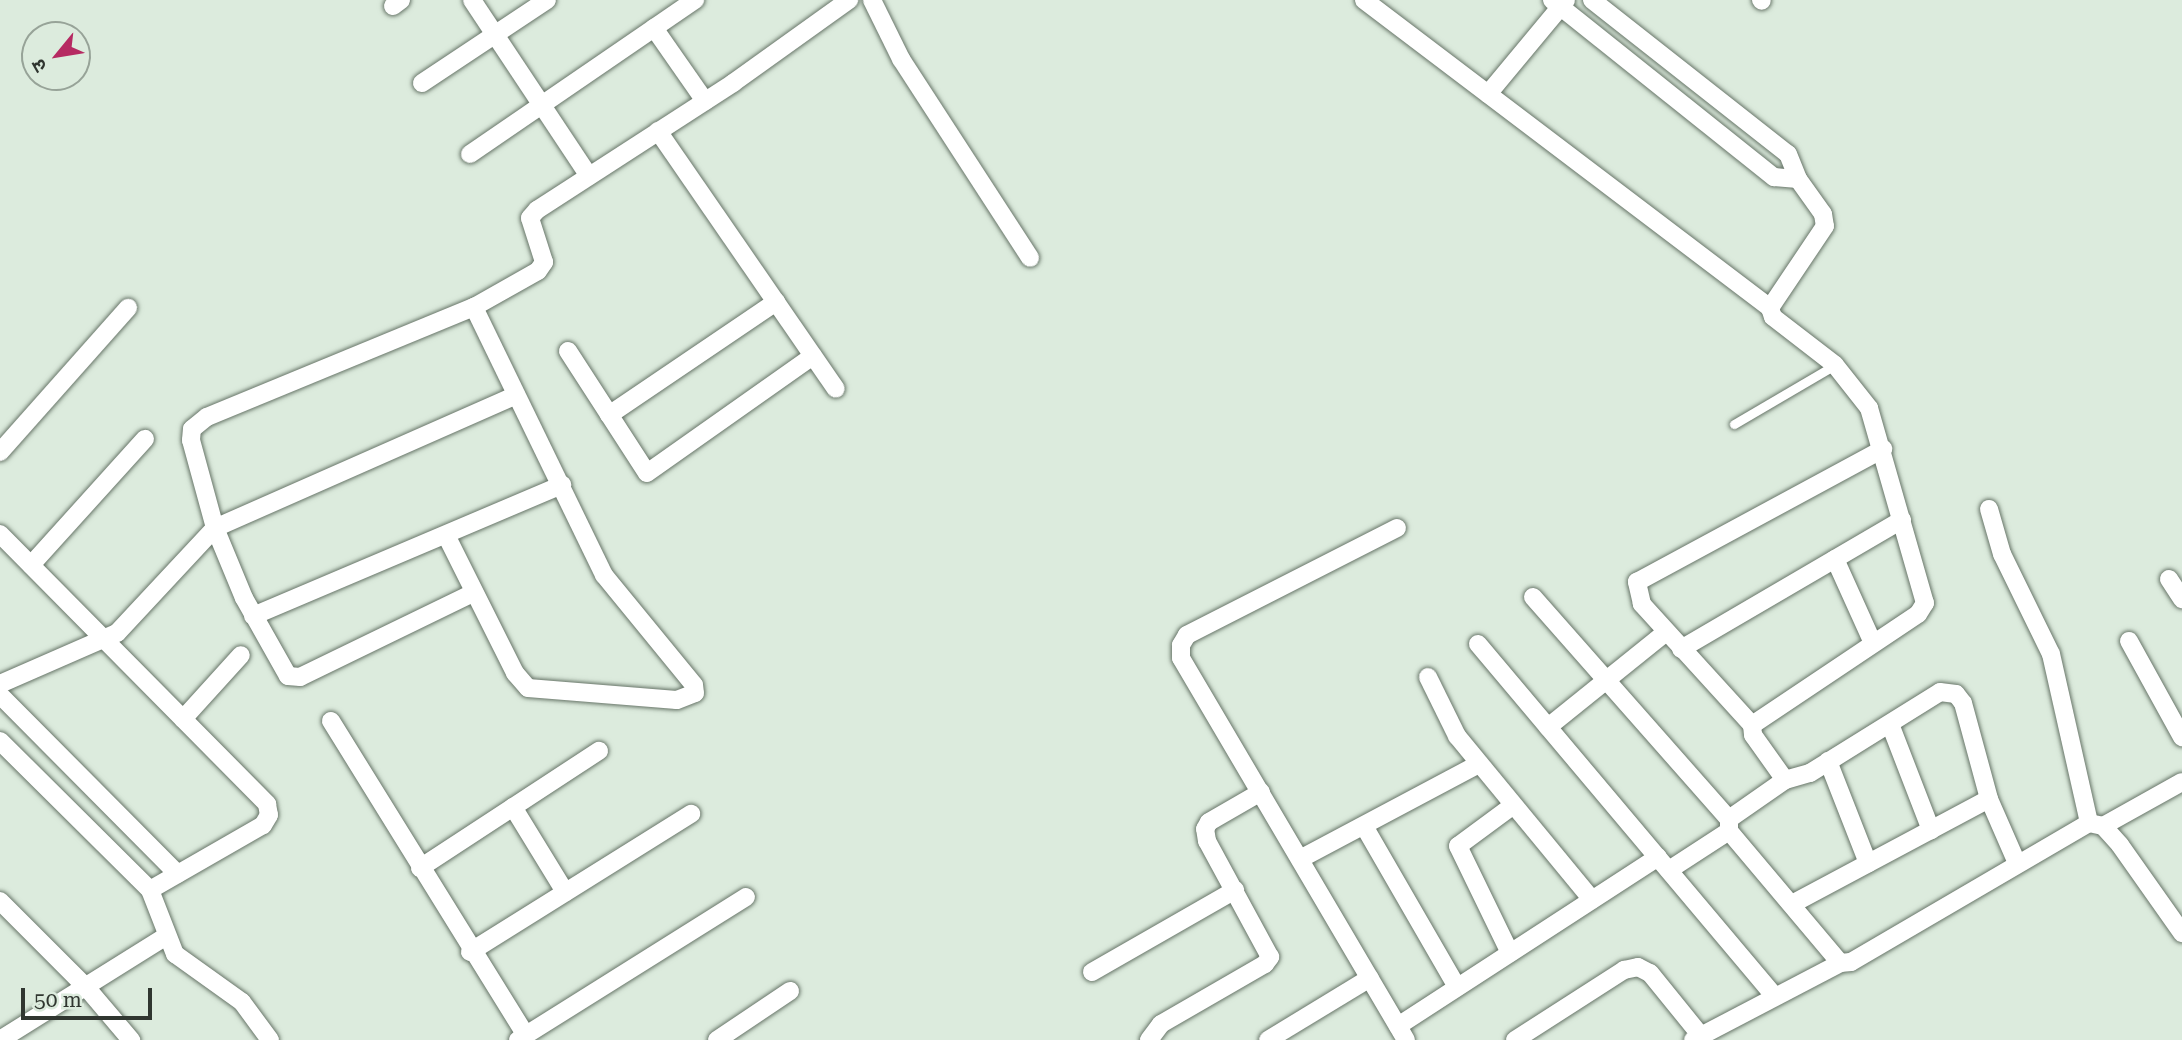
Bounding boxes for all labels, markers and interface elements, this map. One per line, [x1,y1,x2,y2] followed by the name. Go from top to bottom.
[21,21,91,91] north arrow
[26,55,52,76] text: उ
[24,974,156,1018] scale bar
[34,988,82,1012] text: 50 m

